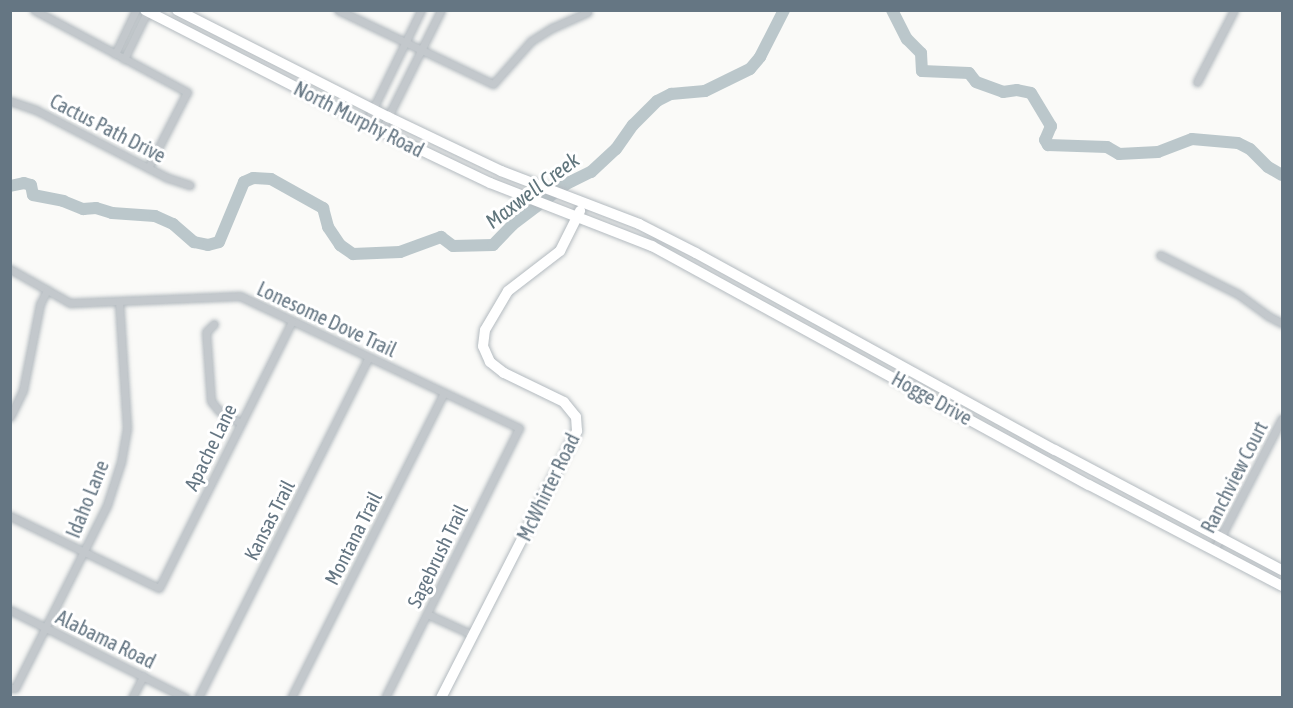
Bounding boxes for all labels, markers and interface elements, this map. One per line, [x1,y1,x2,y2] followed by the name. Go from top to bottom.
[290,76,428,162] street label: North Murphy Road
[46,89,170,167] street label: Cactus Path Drive
[480,147,584,233] water label: Maxwell Creek
[253,276,401,362] street label: Lonesome Dove Trail
[888,366,976,430] street label: Hogge Drive
[179,400,241,494] street label: Apache Lane
[1196,417,1272,537] street label: Ranchview Court
[512,429,584,545] street label: McWhirter Road
[61,457,113,541] street label: Idaho Lane
[239,476,299,564] street label: Kansas Trail
[319,487,387,589] street label: Montana Trail
[402,500,472,612] street label: Sagebrush Trail
[52,605,160,673] street label: Alabama Road

